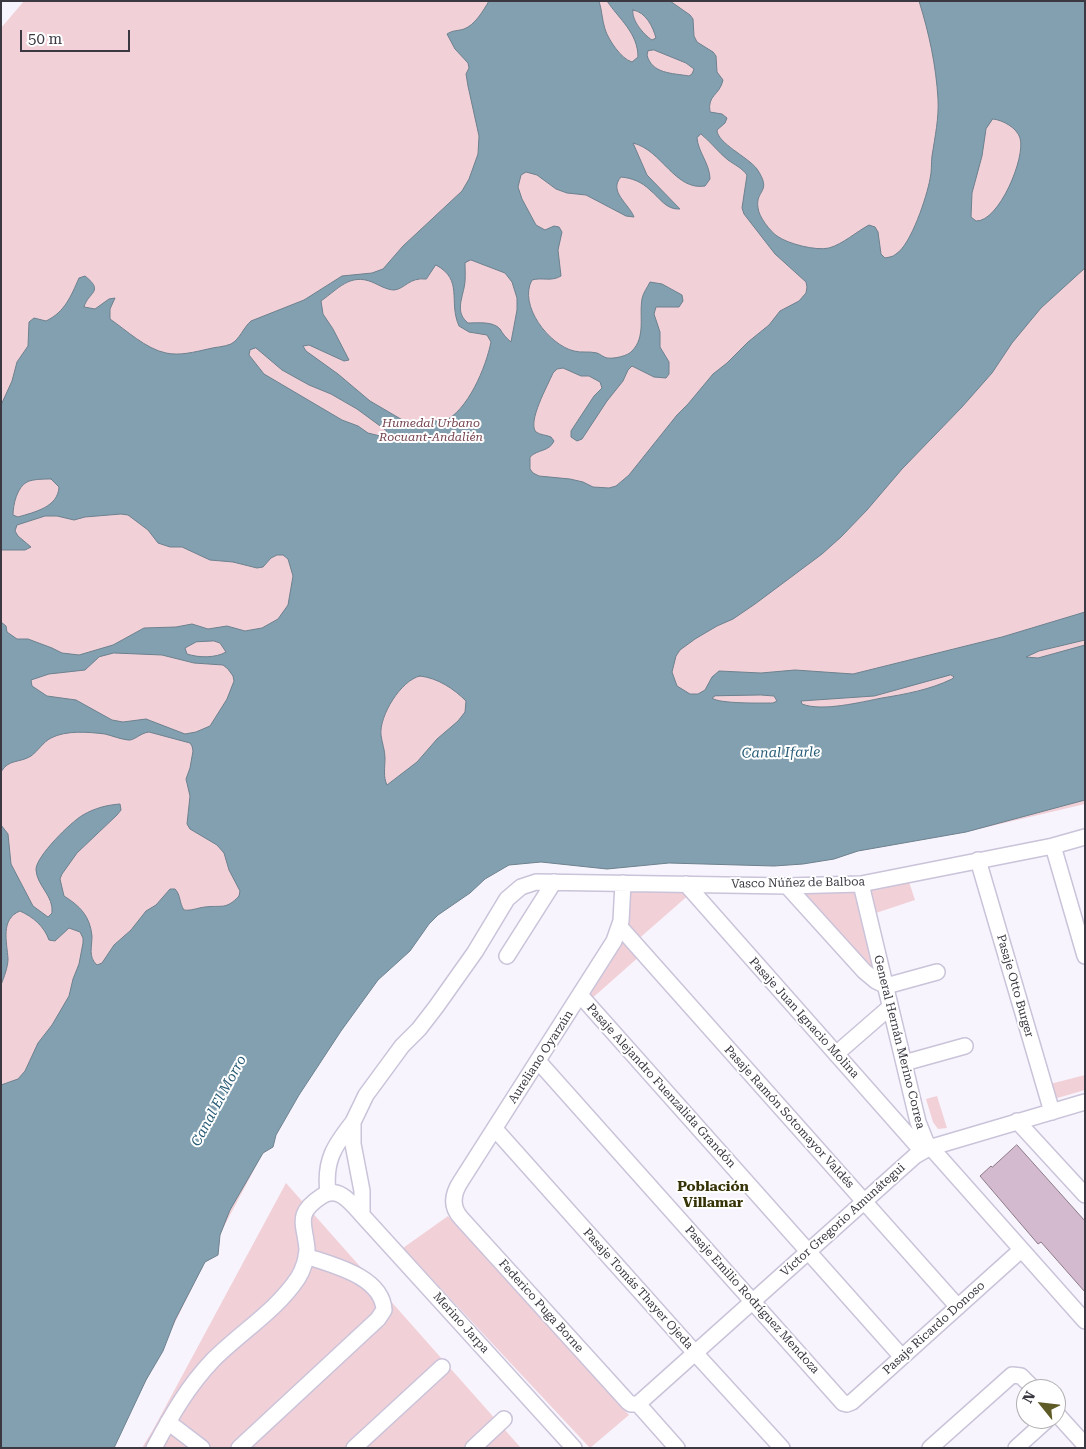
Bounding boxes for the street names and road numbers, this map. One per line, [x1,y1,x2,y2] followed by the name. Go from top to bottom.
[731,875,865,891] street label: Vasco Núñez de Balboa
[993,933,1037,1039] street label: Pasaje Otto Burger
[870,954,928,1130] street label: General Hernán Merino Correa
[746,955,862,1081] street label: Pasaje Juan Ignacio Molina
[583,1001,739,1171] street label: Pasaje Alejandro Fuenzalida Grandón
[506,1008,576,1106] street label: Aureliano Oyarzún
[721,1043,857,1191] street label: Pasaje Ramón Sotomayor Valdés
[778,1160,908,1280] street label: Víctor Gregorio Amunátegui
[682,1223,822,1377] street label: Pasaje Emilio Rodríguez Mendoza
[580,1226,696,1352] street label: Pasaje Tomás Thayer Ojeda
[496,1257,586,1355] street label: Federico Puga Borne
[880,1278,988,1378] street label: Pasaje Ricardo Donoso
[430,1290,492,1356] street label: Merino Jarpa

